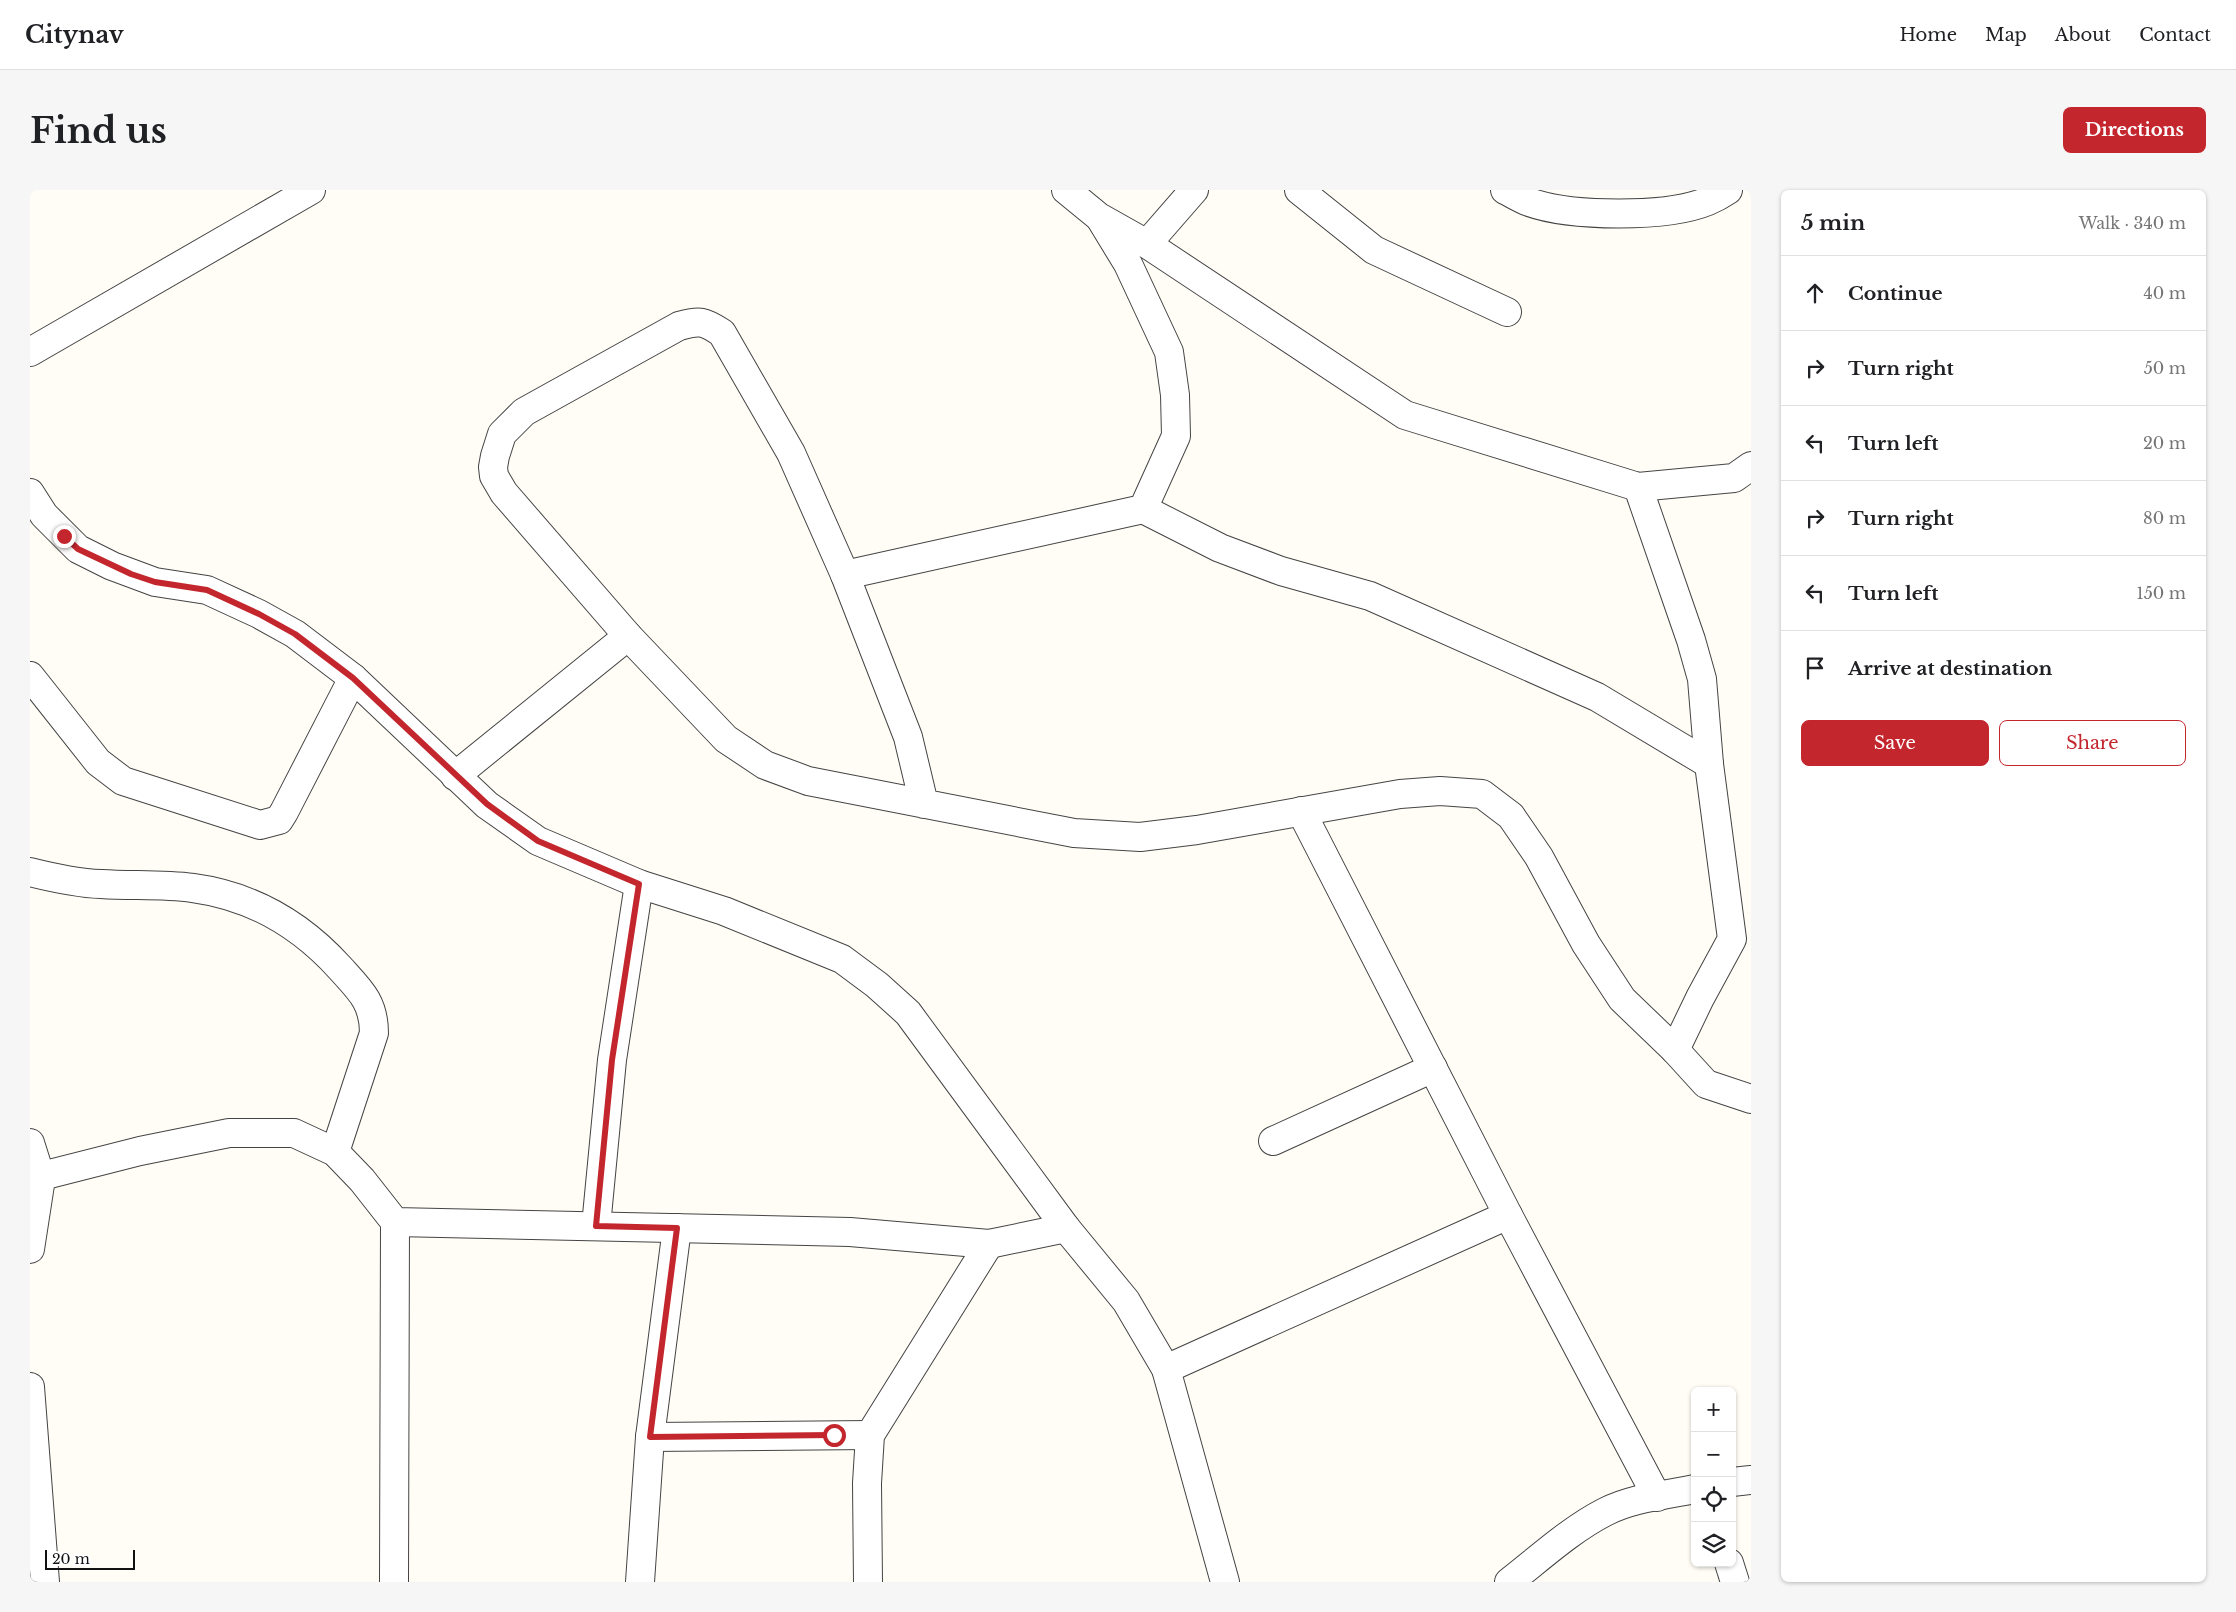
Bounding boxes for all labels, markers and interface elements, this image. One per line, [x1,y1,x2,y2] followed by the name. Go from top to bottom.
[25,20,124,49] text: Citynav
[1899,24,1957,46] text: Home
[1985,24,2027,46] text: Map
[2055,24,2111,46] text: About
[2139,24,2211,46] text: Contact
[2063,107,2206,153] button: Directions
[30,109,167,152] text: Find us
[1801,210,1865,236] text: 5 min
[2079,213,2186,233] text: Walk · 340 m
[1801,279,1829,307] icon: ahead
[1848,282,1943,305] text: Continue
[2143,283,2186,303] text: 40 m
[1801,354,1829,382] icon: right
[1848,357,1954,380] text: Turn right
[2144,358,2186,378] text: 50 m
[1801,429,1829,457] icon: left
[1848,432,1939,455] text: Turn left
[2143,433,2186,453] text: 20 m
[1801,504,1829,532] icon: right
[1848,507,1954,530] text: Turn right
[2143,508,2186,528] text: 80 m
[53,525,76,548] route end
[1801,579,1829,607] icon: left
[1848,582,1939,605] text: Turn left
[2137,583,2186,603] text: 150 m
[1801,654,1829,682] icon: arrive
[1848,657,2052,680] text: Arrive at destination
[1801,720,1989,766] button: Save
[1999,720,2186,766] button: Share
[1691,1387,1736,1567] map controls
[1691,1387,1736,1432] button: +
[823,1424,846,1447] route start
[1691,1432,1736,1477] button: −
[1691,1477,1736,1522] button: locate
[1691,1522,1736,1567] button: layers
[45,1547,135,1570] scale bar
[52,1550,90,1568] text: 20 m

